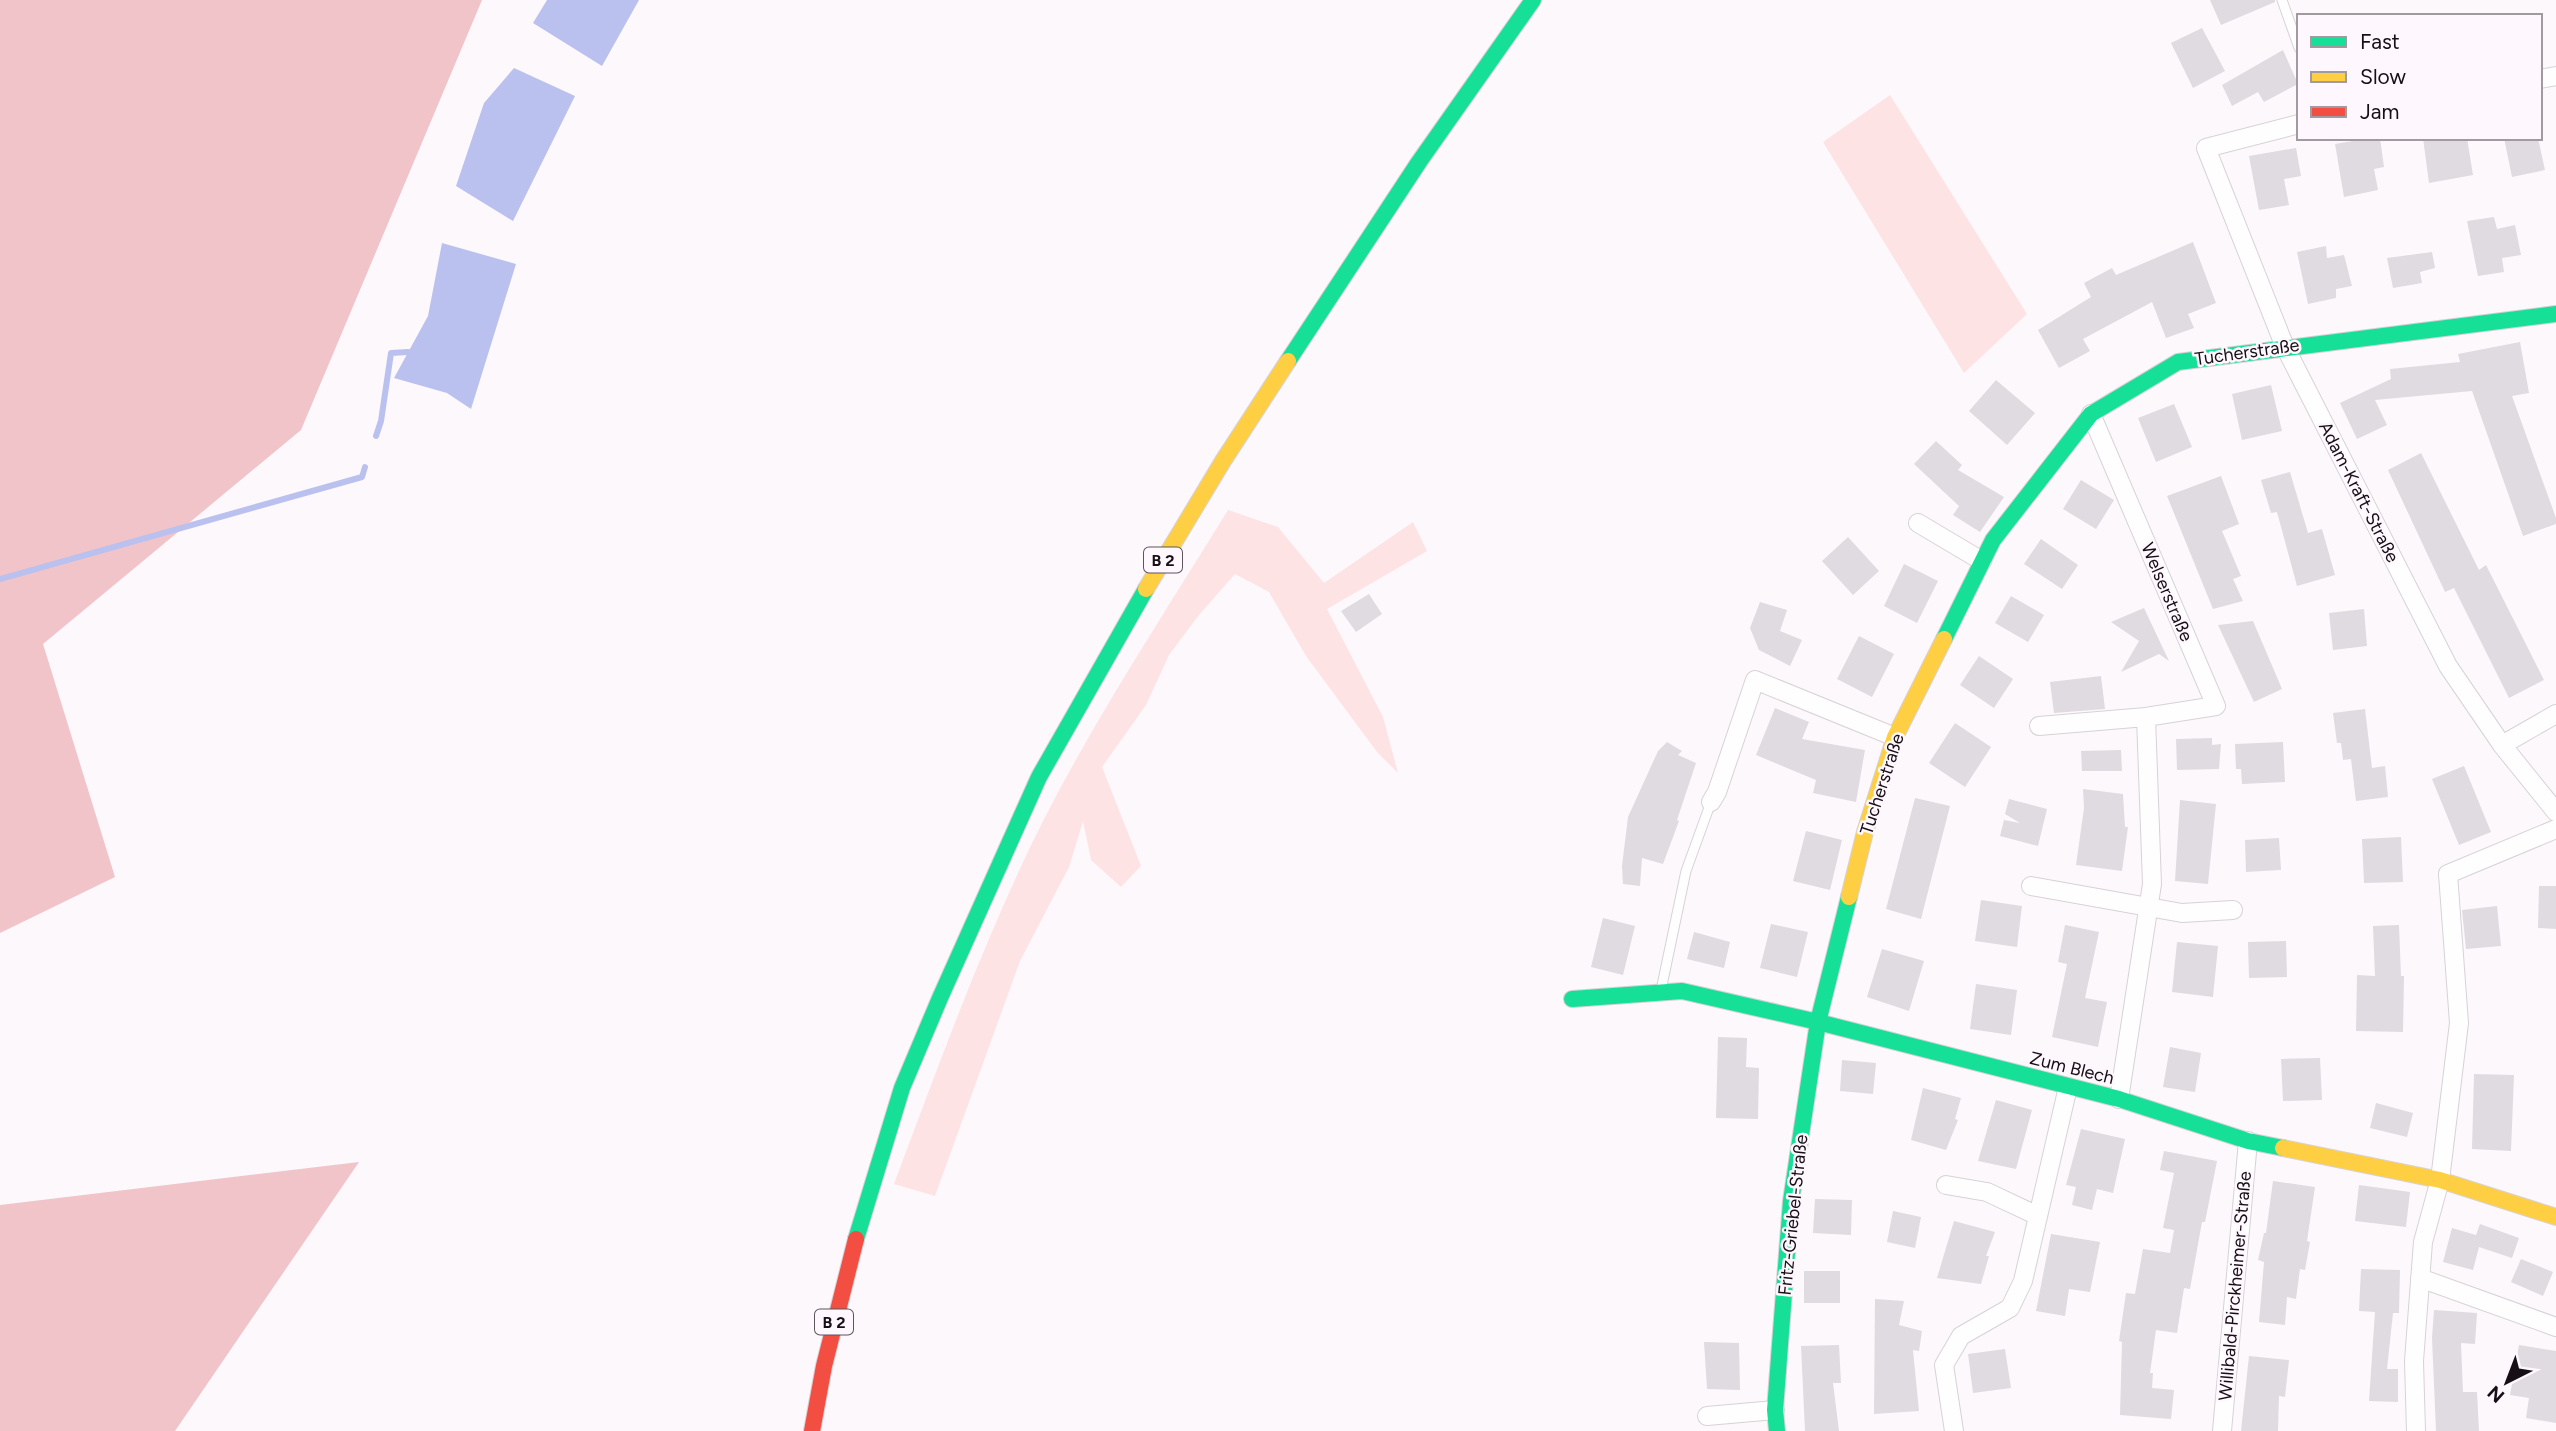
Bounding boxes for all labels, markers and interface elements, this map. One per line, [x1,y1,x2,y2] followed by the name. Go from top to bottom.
[2297,14,2542,140] legend
[2360,29,2400,54] text: Fast
[2360,64,2406,89] text: Slow
[2360,99,2399,124] text: Jam
[2193,334,2301,370] street label: Tucherstraße
[2314,418,2404,566] street label: Adam-Kraft-Straße
[2136,539,2198,645] street label: Welserstraße
[1144,548,1182,572] road number: B 2
[1855,730,1909,837] street label: Tucherstraße
[2028,1047,2116,1089] street label: Zum Blech
[1774,1133,1812,1297] street label: Fritz-Griebel-Straße
[2214,1170,2256,1402] street label: Willibald-Pirckheimer-Straße
[815,1310,853,1334] road number: B 2
[2472,1347,2542,1417] north arrow
[2483,1381,2509,1408] text: N

